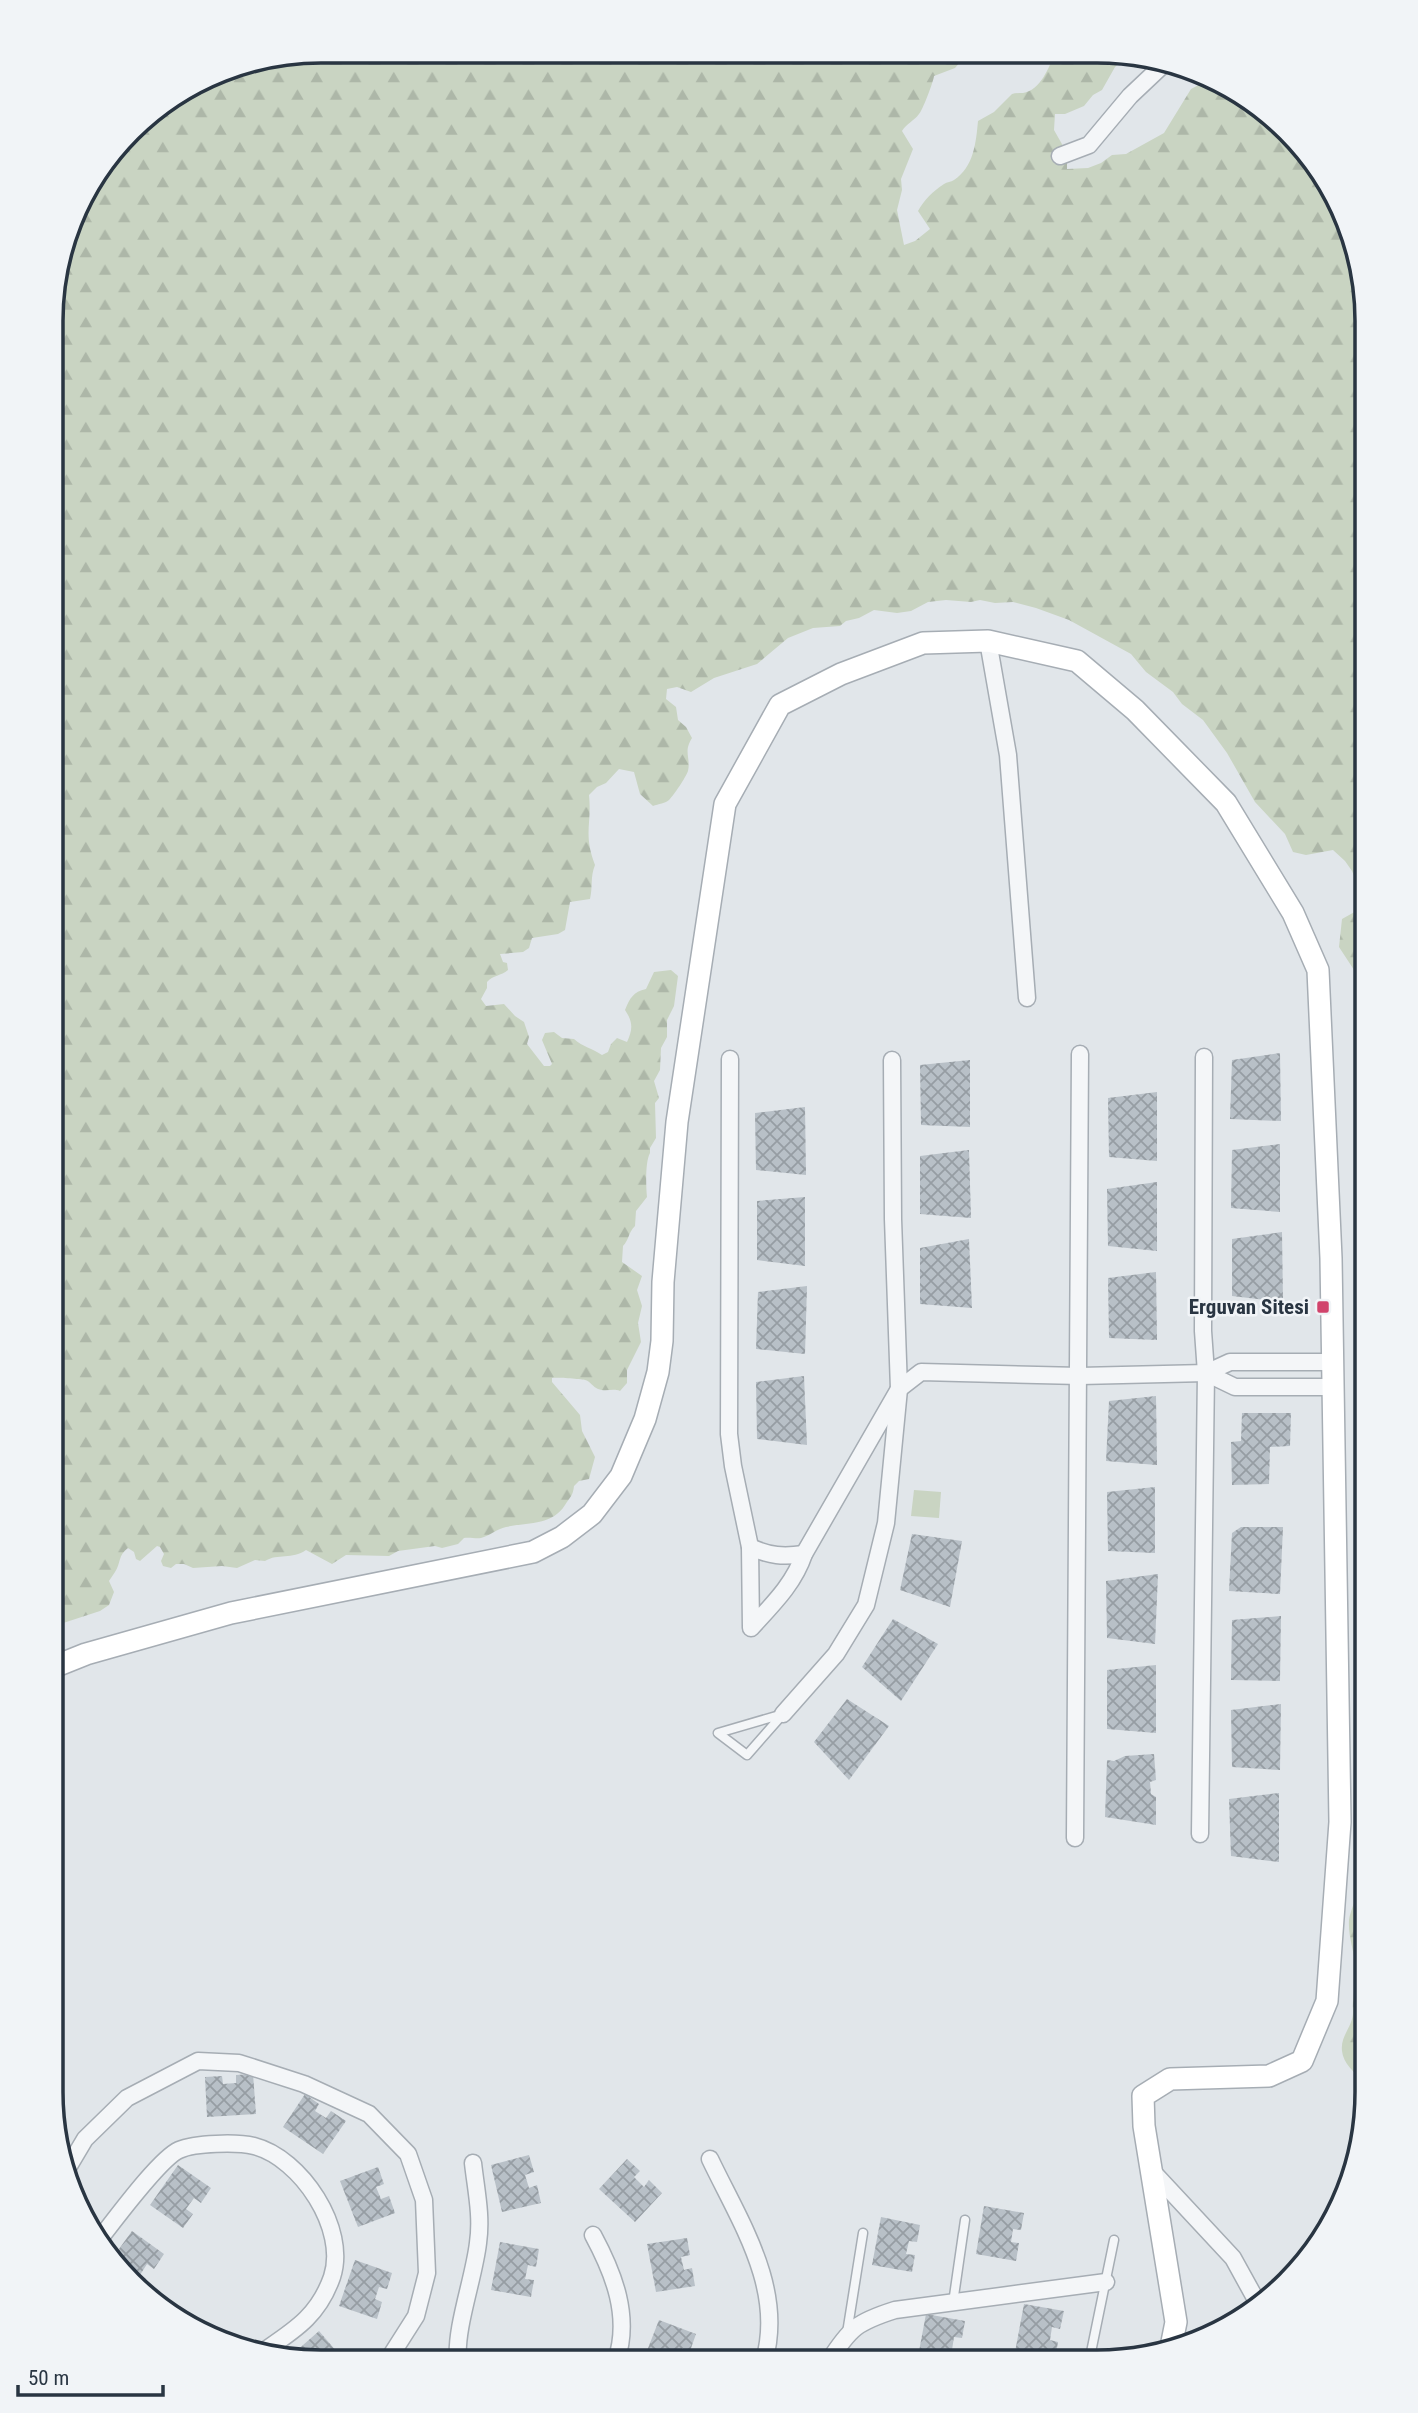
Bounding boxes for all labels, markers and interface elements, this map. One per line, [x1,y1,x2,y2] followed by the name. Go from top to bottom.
[1189,1295,1309,1319] place label: Erguvan Sitesi
[1315,1299,1331,1315] marker: Erguvan Sitesi
[18,2354,163,2398] scale bar
[28,2366,69,2390] text: 50 m

